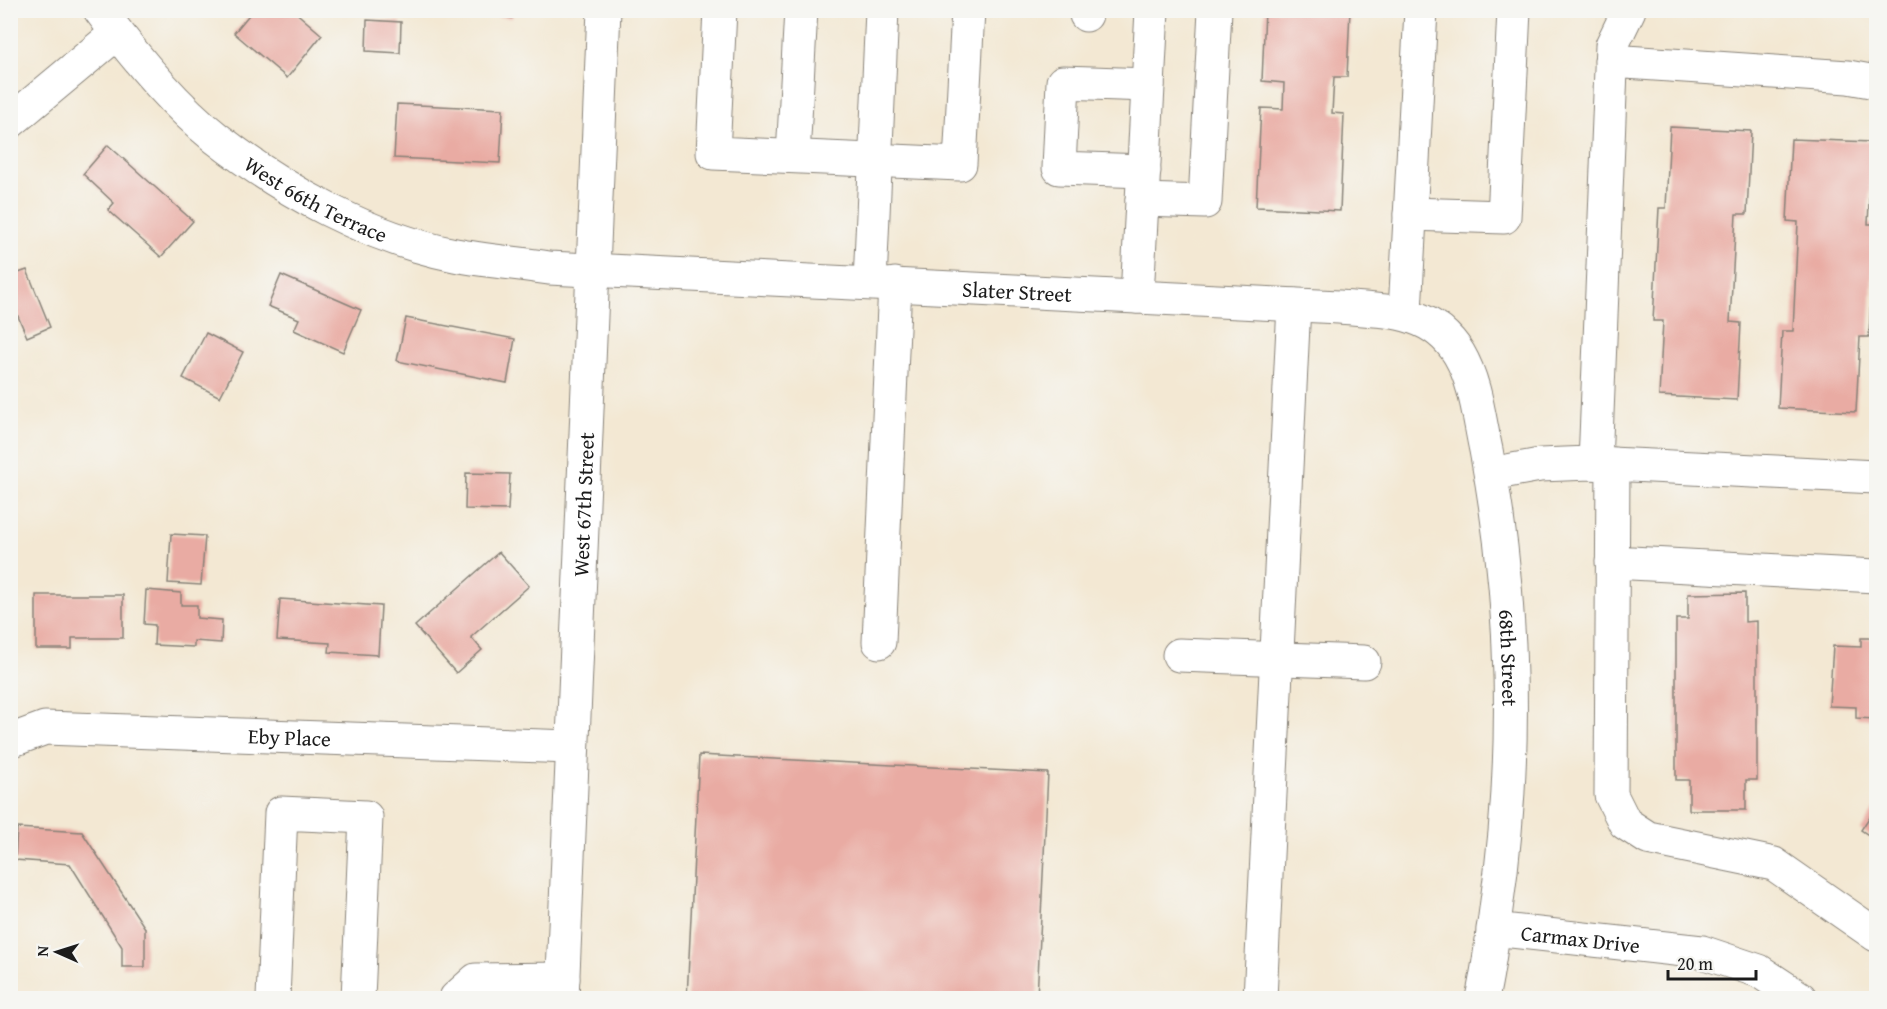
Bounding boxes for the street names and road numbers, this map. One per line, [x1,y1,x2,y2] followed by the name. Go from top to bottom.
[238,148,392,250] street label: West 66th Terrace
[961,273,1073,309] street label: Slater Street
[564,431,602,577] street label: West 67th Street
[1491,608,1526,707] street label: 68th Street
[248,720,332,754] street label: Eby Place
[1519,917,1642,961] street label: Carmax Drive

